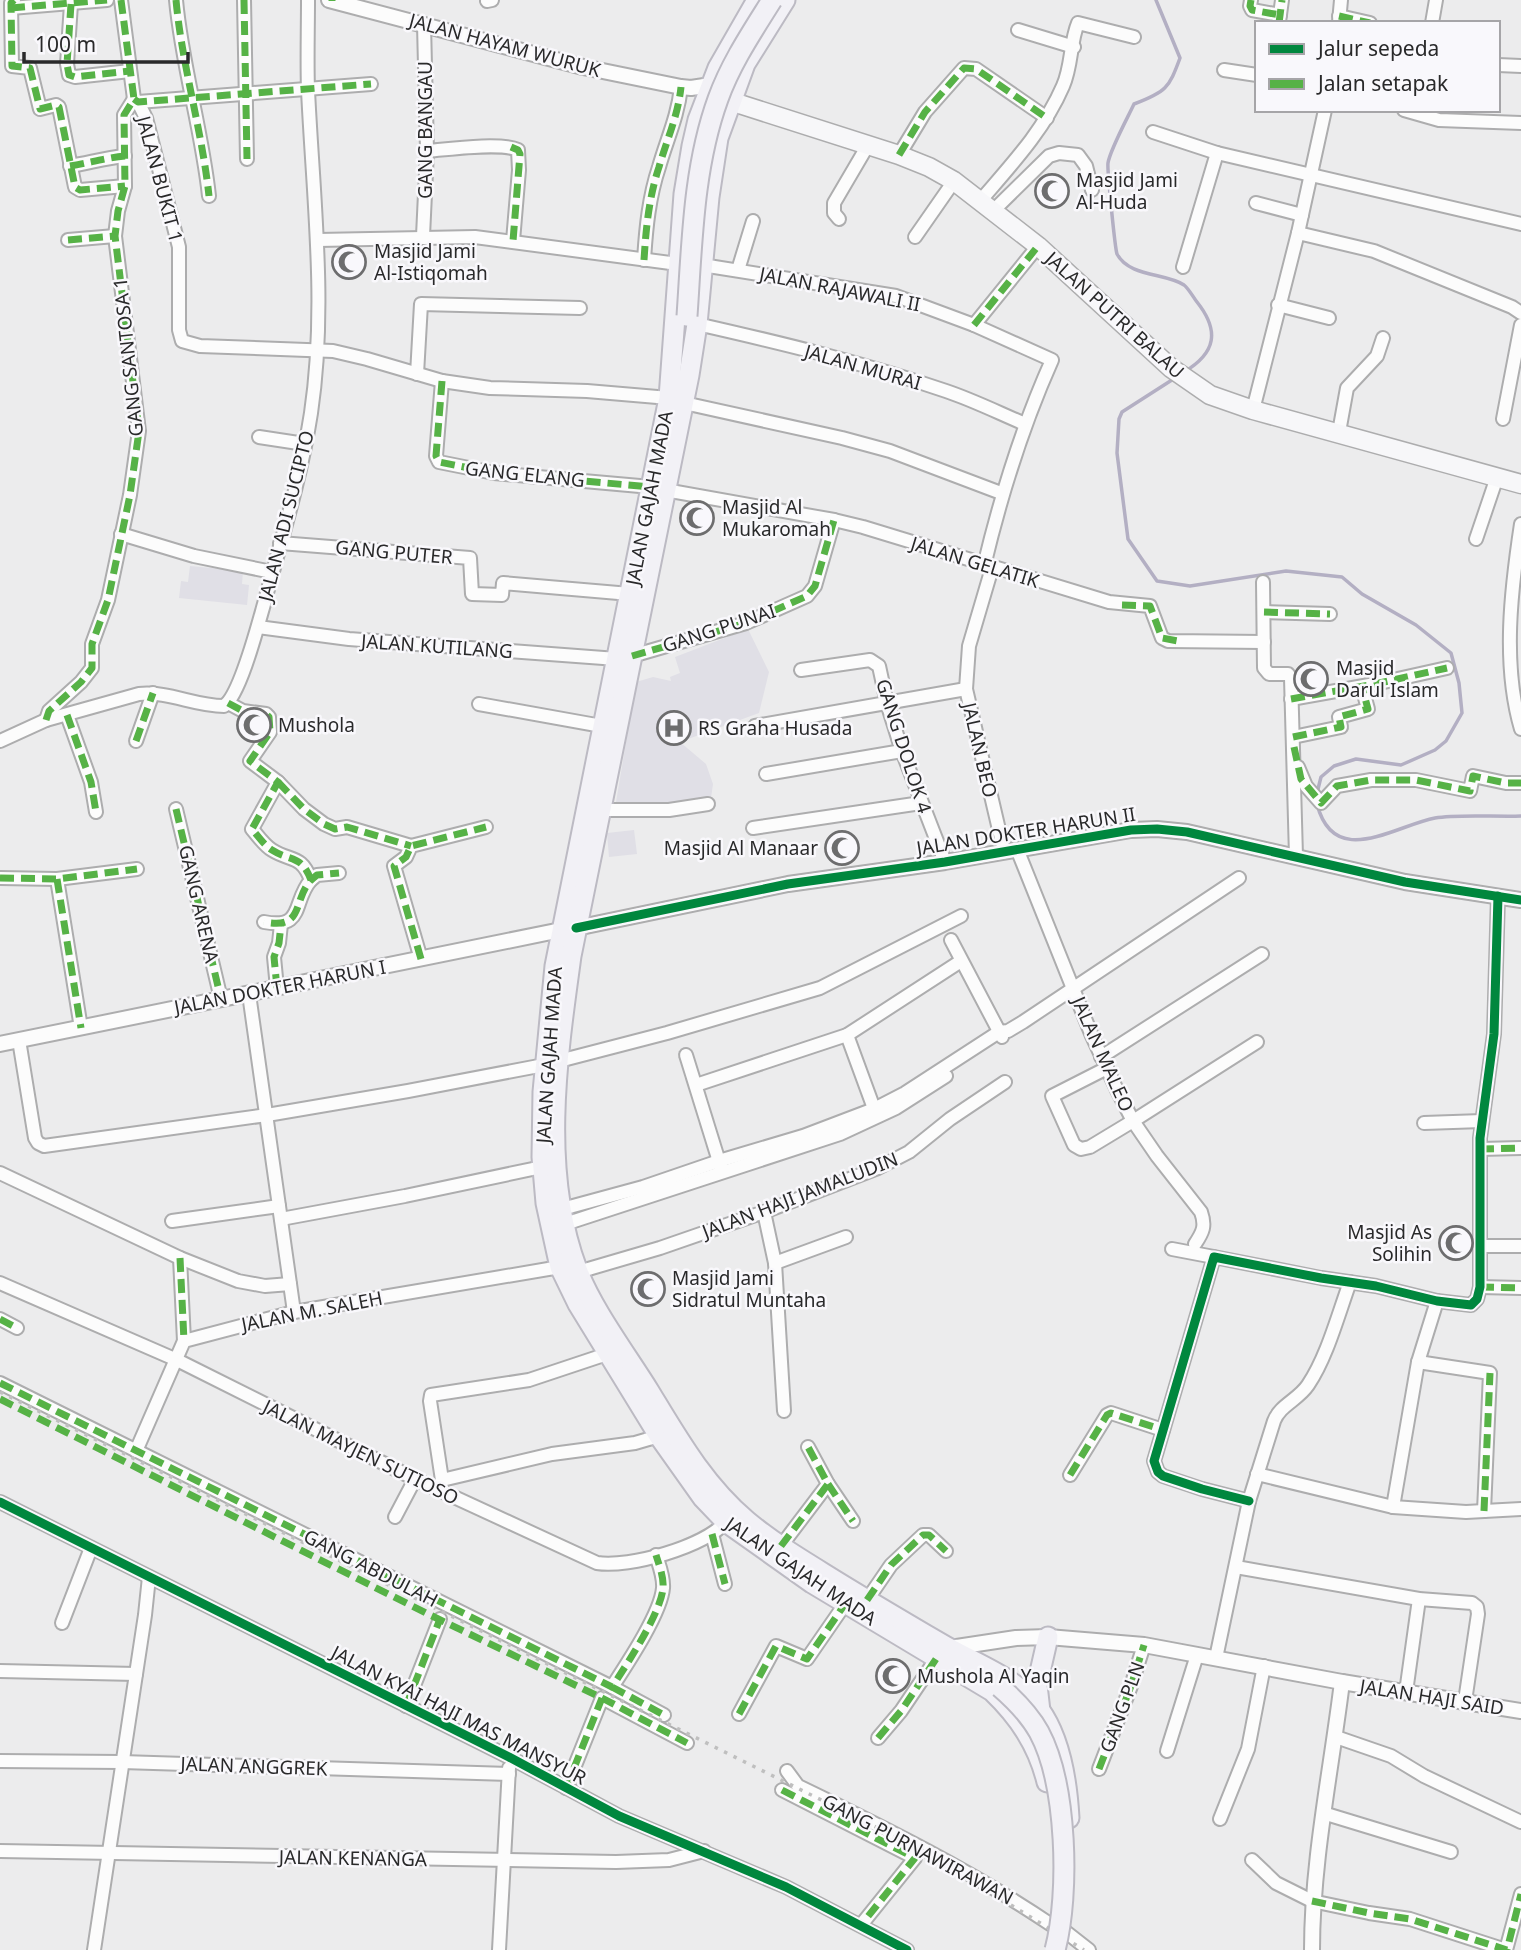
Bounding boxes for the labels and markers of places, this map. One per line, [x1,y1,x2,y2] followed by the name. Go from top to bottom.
[1076,167,1178,215] place label: Masjid Jami Al-Huda
[1033,172,1071,210] mosque icon: Masjid Jami Al-Huda
[374,238,488,286] place label: Masjid Jami Al-Istiqomah
[330,243,368,281] mosque icon: Masjid Jami Al-Istiqomah
[722,494,831,542] place label: Masjid Al Mukaromah
[678,499,716,537] mosque icon: Masjid Al Mukaromah
[1336,655,1439,703] place label: Masjid Darul Islam
[1292,660,1330,698] mosque icon: Masjid Darul Islam
[235,706,273,744] mosque icon: Mushola
[655,709,693,747] hospital icon: RS Graha Husada
[278,712,355,738] place label: Mushola
[698,715,852,741] place label: RS Graha Husada
[823,829,861,867] mosque icon: Masjid Al Manaar
[664,835,818,861] place label: Masjid Al Manaar
[1347,1219,1432,1267] place label: Masjid As Solihin
[1437,1224,1475,1262] mosque icon: Masjid As Solihin
[672,1265,826,1313] place label: Masjid Jami Sidratul Muntaha
[629,1270,667,1308] mosque icon: Masjid Jami Sidratul Muntaha
[874,1657,912,1695] mosque icon: Mushola Al Yaqin
[917,1663,1070,1689] place label: Mushola Al Yaqin

